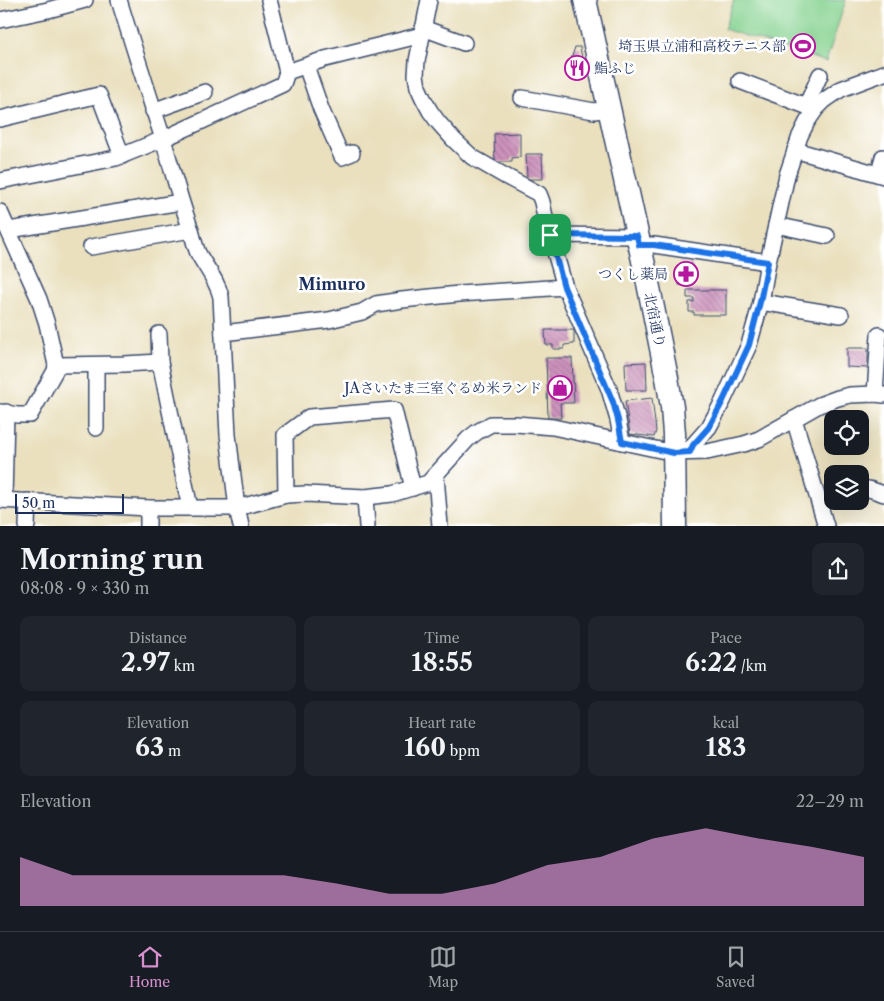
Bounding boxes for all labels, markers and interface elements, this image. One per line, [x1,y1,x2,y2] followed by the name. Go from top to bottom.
[790,33,816,59] sports icon: 埼玉県立浦和高校テニス部
[619,37,786,55] place label: 埼玉県立浦和高校テニス部
[564,55,590,81] restaurant icon: 鮨ふじ
[594,59,636,77] place label: 鮨ふじ
[529,214,571,256] pin
[536,221,564,249] icon: arrive
[673,261,699,287] pharmacy icon: つくし薬局
[598,265,668,283] place label: つくし薬局
[298,274,366,294] district label: Mimuro
[640,291,670,349] street label: 北宿通り
[547,375,573,401] shop icon: JAさいたま三室ぐるめ米ランド
[343,379,542,397] place label: JAさいたま三室ぐるめ米ランド
[824,410,869,510] map controls
[824,410,869,455] button: locate
[824,465,869,510] button: layers
[15,491,124,514] scale bar
[22,494,55,512] text: 50 m
[20,542,204,576] text: Morning run
[812,543,864,595] button: share
[20,578,149,598] text: 08:08 · 9 × 330 m
[129,629,187,647] text: Distance
[424,629,460,647] text: Time
[710,629,742,647] text: Pace
[121,647,170,678] text: 2.97
[411,647,473,678] text: 18:55
[685,647,737,678] text: 6:22
[170,657,195,675] text: km
[737,657,767,675] text: /km
[127,714,189,732] text: Elevation
[408,714,476,732] text: Heart rate
[713,714,739,732] text: kcal
[135,732,164,763] text: 63
[404,732,446,763] text: 160
[706,732,746,763] text: 183
[164,742,181,760] text: m
[446,742,480,760] text: bpm
[20,791,91,811] text: Elevation
[796,791,864,811] text: 22–29 m
[129,943,170,991] tab: Home
[428,943,458,991] tab: Map
[716,943,755,991] tab: Saved

